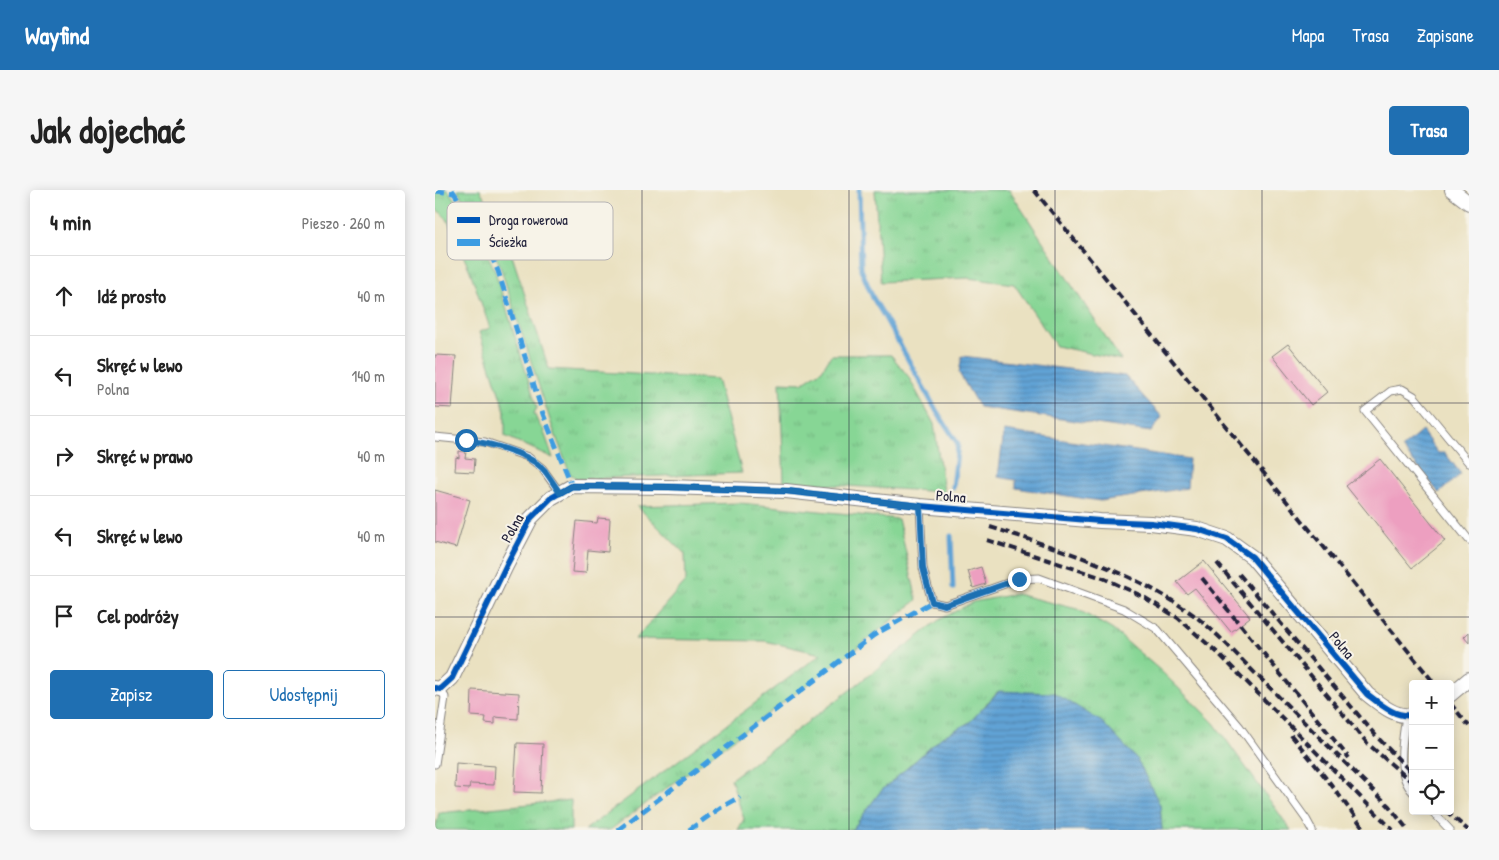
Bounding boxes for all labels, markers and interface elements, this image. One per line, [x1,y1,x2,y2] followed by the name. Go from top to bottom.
[25,19,89,51] text: Wayfind
[1292,23,1324,48] text: Mapa
[1352,23,1389,48] text: Trasa
[1417,23,1474,48] text: Zapisane
[1389,106,1469,155] button: Trasa
[30,107,185,154] text: Jak dojechać
[447,202,613,260] legend
[50,208,91,237] text: 4 min
[489,210,568,230] text: Droga rowerowa
[302,212,385,234] text: Pieszo · 260 m
[489,232,527,251] text: Ścieżka
[50,282,78,310] icon: ahead
[97,283,166,309] text: Idź prosto
[357,285,385,307] text: 40 m
[97,352,182,378] text: Skręć w lewo
[50,362,78,390] icon: left
[351,365,385,387] text: 140 m
[97,378,129,400] text: Polna
[455,429,478,452] route start
[50,442,78,470] icon: right
[97,443,193,469] text: Skręć w prawo
[357,445,385,467] text: 40 m
[935,484,967,508] street label: Polna
[496,510,528,546] street label: Polna
[50,522,78,550] icon: left
[97,523,182,549] text: Skręć w lewo
[357,525,385,547] text: 40 m
[1008,568,1031,591] route end
[50,602,78,630] icon: arrive
[97,603,179,629] text: Cel podróży
[1324,627,1360,663] street label: Polna
[50,670,213,719] button: Zapisz
[223,670,385,719] button: Udostępnij
[1409,680,1454,815] map controls
[1409,680,1454,725] button: +
[1409,725,1454,770] button: −
[1409,770,1454,815] button: locate

